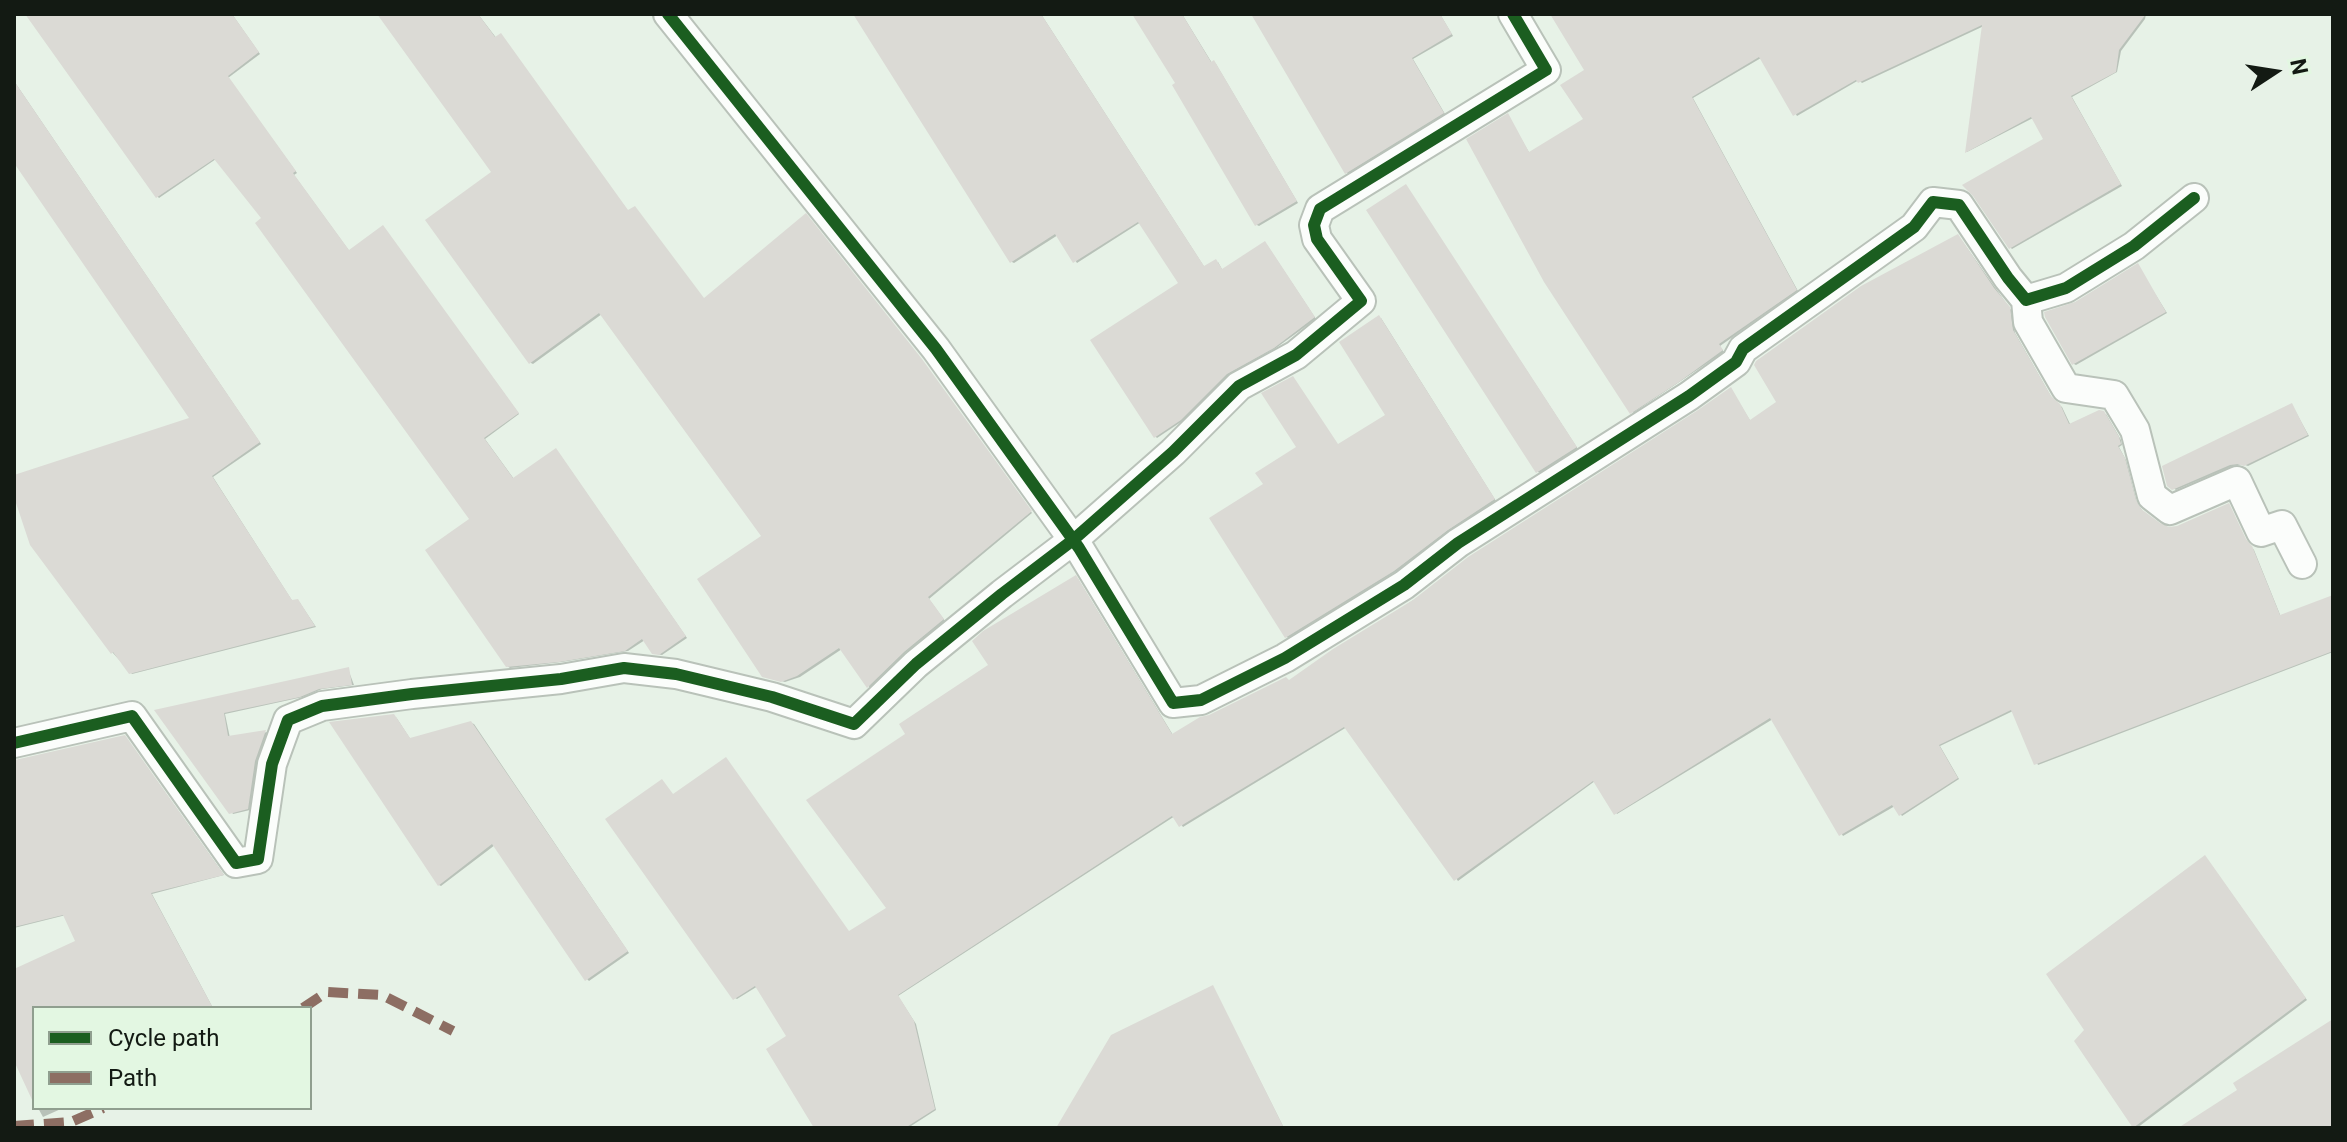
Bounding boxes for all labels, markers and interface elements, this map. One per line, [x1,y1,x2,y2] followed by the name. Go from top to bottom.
[2235,32,2315,112] north arrow
[2285,57,2313,77] text: N
[32,1006,312,1110] legend
[108,1024,220,1052] text: Cycle path
[108,1064,157,1092] text: Path

